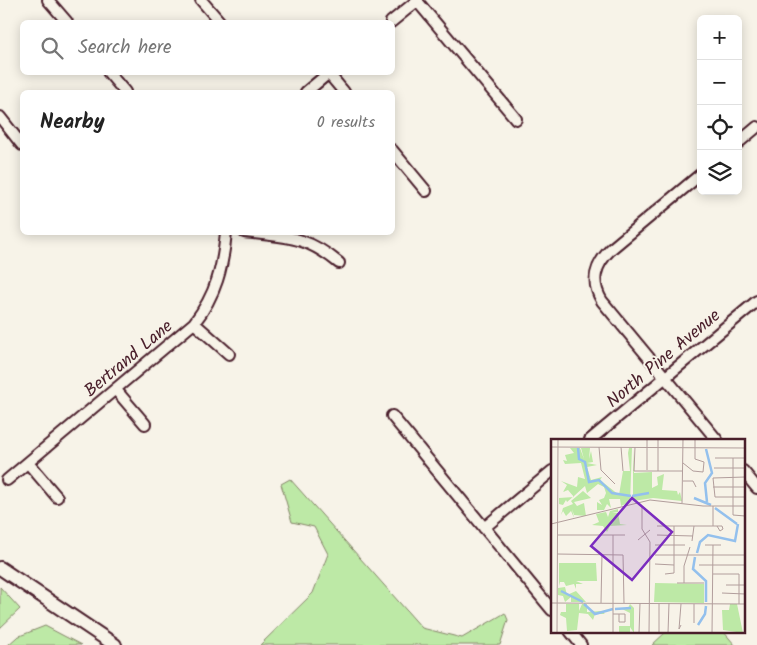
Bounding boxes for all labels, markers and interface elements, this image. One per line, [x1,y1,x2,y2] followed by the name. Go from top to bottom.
[697,15,742,195] map controls
[697,15,742,60] button: +
[20,20,395,75] search box
[78,33,172,63] text: Search here
[38,34,66,62] icon: search
[697,60,742,105] button: −
[697,105,742,150] button: locate
[40,106,105,139] text: Nearby
[317,110,375,135] text: 0 results
[697,150,742,195] button: layers
[600,302,728,416] street label: North Pine Avenue
[78,313,180,405] street label: Bertrand Lane
[551,439,744,632] inset map

